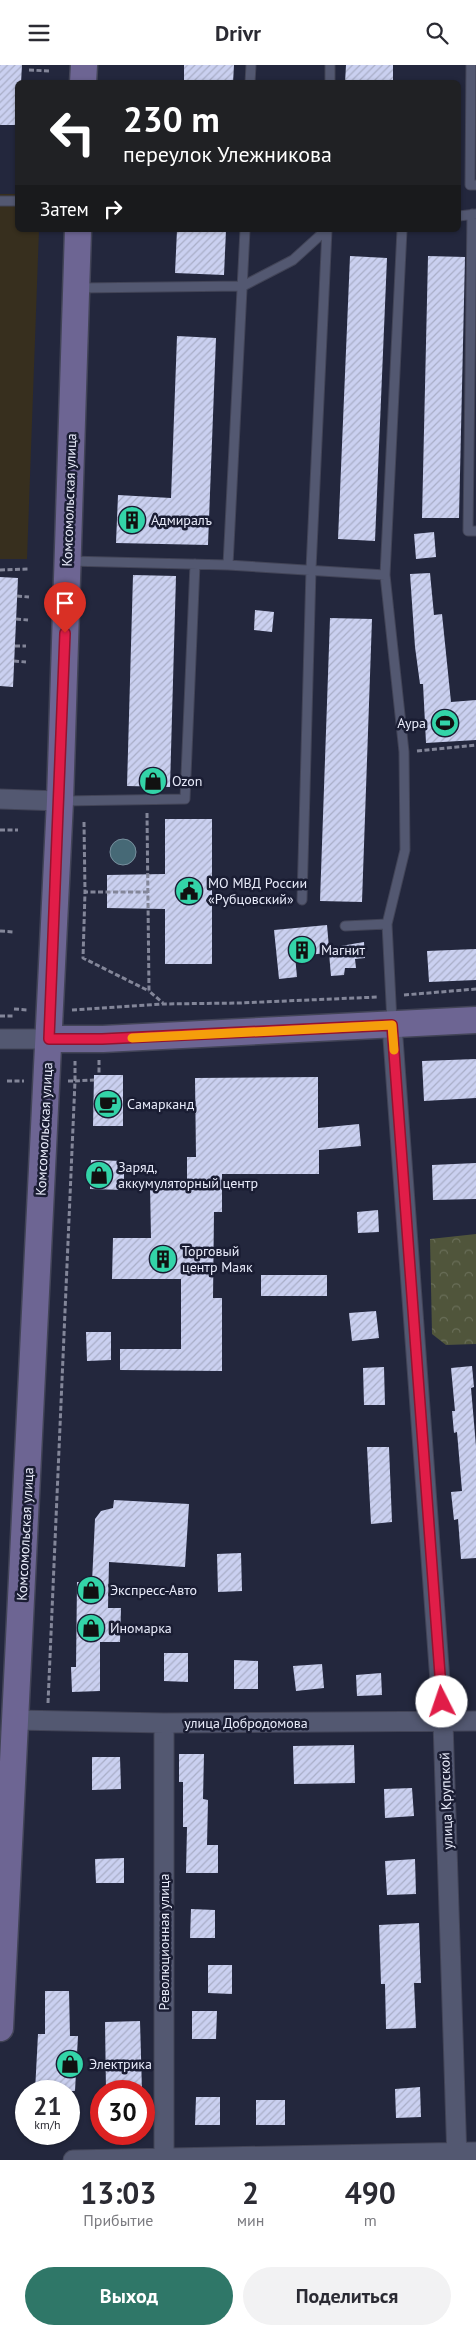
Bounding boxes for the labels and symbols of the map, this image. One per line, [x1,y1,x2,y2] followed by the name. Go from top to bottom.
[58,433,80,567] street label: Комсомольская улица
[117,505,147,535] building icon: Адмиралъ
[151,511,212,529] place label: Адмиралъ
[44,582,86,633] pin
[430,708,460,738] sports icon: Аура
[397,714,426,732] place label: Аура
[138,766,168,796] shop icon: Ozon
[172,772,202,790] place label: Ozon
[208,874,307,908] place label: МО МВД России «Рубцовский»
[174,876,204,906] public building icon: МО МВД России «Рубцовский»
[287,935,317,965] building icon: Магнит
[321,941,365,959] place label: Магнит
[32,1062,56,1196] street label: Комсомольская улица
[93,1089,123,1119] cafe icon: Самарканд
[127,1095,195,1113] place label: Самарканд
[118,1158,258,1192] place label: Заряд, аккумуляторный центр
[84,1160,114,1190] shop icon: Заряд, аккумуляторный центр
[182,1242,253,1276] place label: Торговый центр Маяк
[148,1244,178,1274] building icon: Торговый центр Маяк
[13,1467,37,1601] street label: Комсомольская улица
[76,1575,106,1605] shop icon: Экспресс-Авто
[110,1581,197,1599] place label: Экспресс-Авто
[76,1613,106,1643] shop icon: Иномарка
[110,1619,172,1637] place label: Иномарка
[415,1675,467,1727] position arrow
[184,1714,308,1732] street label: улица Добродомова
[435,1752,457,1850] street label: улица Крупской
[155,1874,173,2010] street label: Революционная улица
[55,2049,85,2079] shop icon: Электрика
[89,2055,152,2073] place label: Электрика
[90,2080,155,2145] speed limit sign: 30

